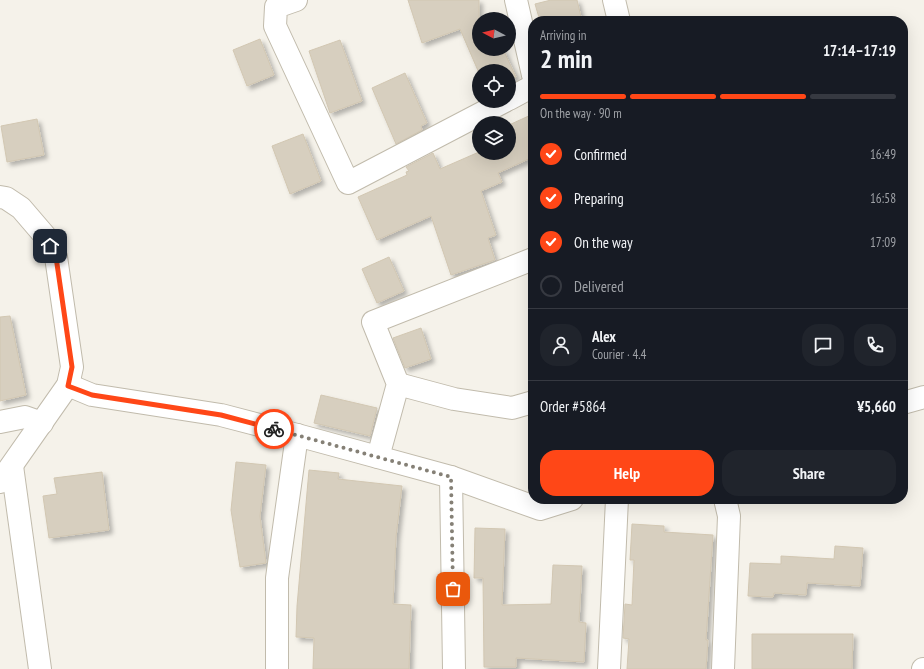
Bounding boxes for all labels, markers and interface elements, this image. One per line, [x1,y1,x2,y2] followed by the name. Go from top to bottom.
[472,12,516,56] north arrow
[472,12,516,160] map controls
[540,27,587,44] text: Arriving in
[823,41,896,60] text: 17:14–17:19
[540,42,593,75] text: 2 min
[472,64,516,108] button: locate
[540,105,622,122] text: On the way · 90 m
[472,116,516,160] button: layers
[540,143,562,165] icon: check
[574,145,627,164] text: Confirmed
[870,146,896,163] text: 16:49
[540,187,562,209] icon: check
[574,189,624,208] text: Preparing
[870,190,896,207] text: 16:58
[33,229,67,263] pin
[540,231,562,253] icon: check
[574,233,633,252] text: On the way
[870,234,896,251] text: 17:09
[39,235,61,257] icon: home
[574,277,624,296] text: Delivered
[540,324,582,366] button: person
[802,324,844,366] button: chat
[854,324,896,366] button: phone
[592,327,616,346] text: Alex
[592,346,646,363] text: Courier · 4.4
[540,397,606,416] text: Order #5864
[857,397,896,416] text: ¥5,660
[254,409,294,449] courier
[263,418,285,440] icon: bike
[540,450,714,496] button: Help
[722,450,896,496] button: Share
[436,572,470,606] pin
[442,578,464,600] icon: bag

